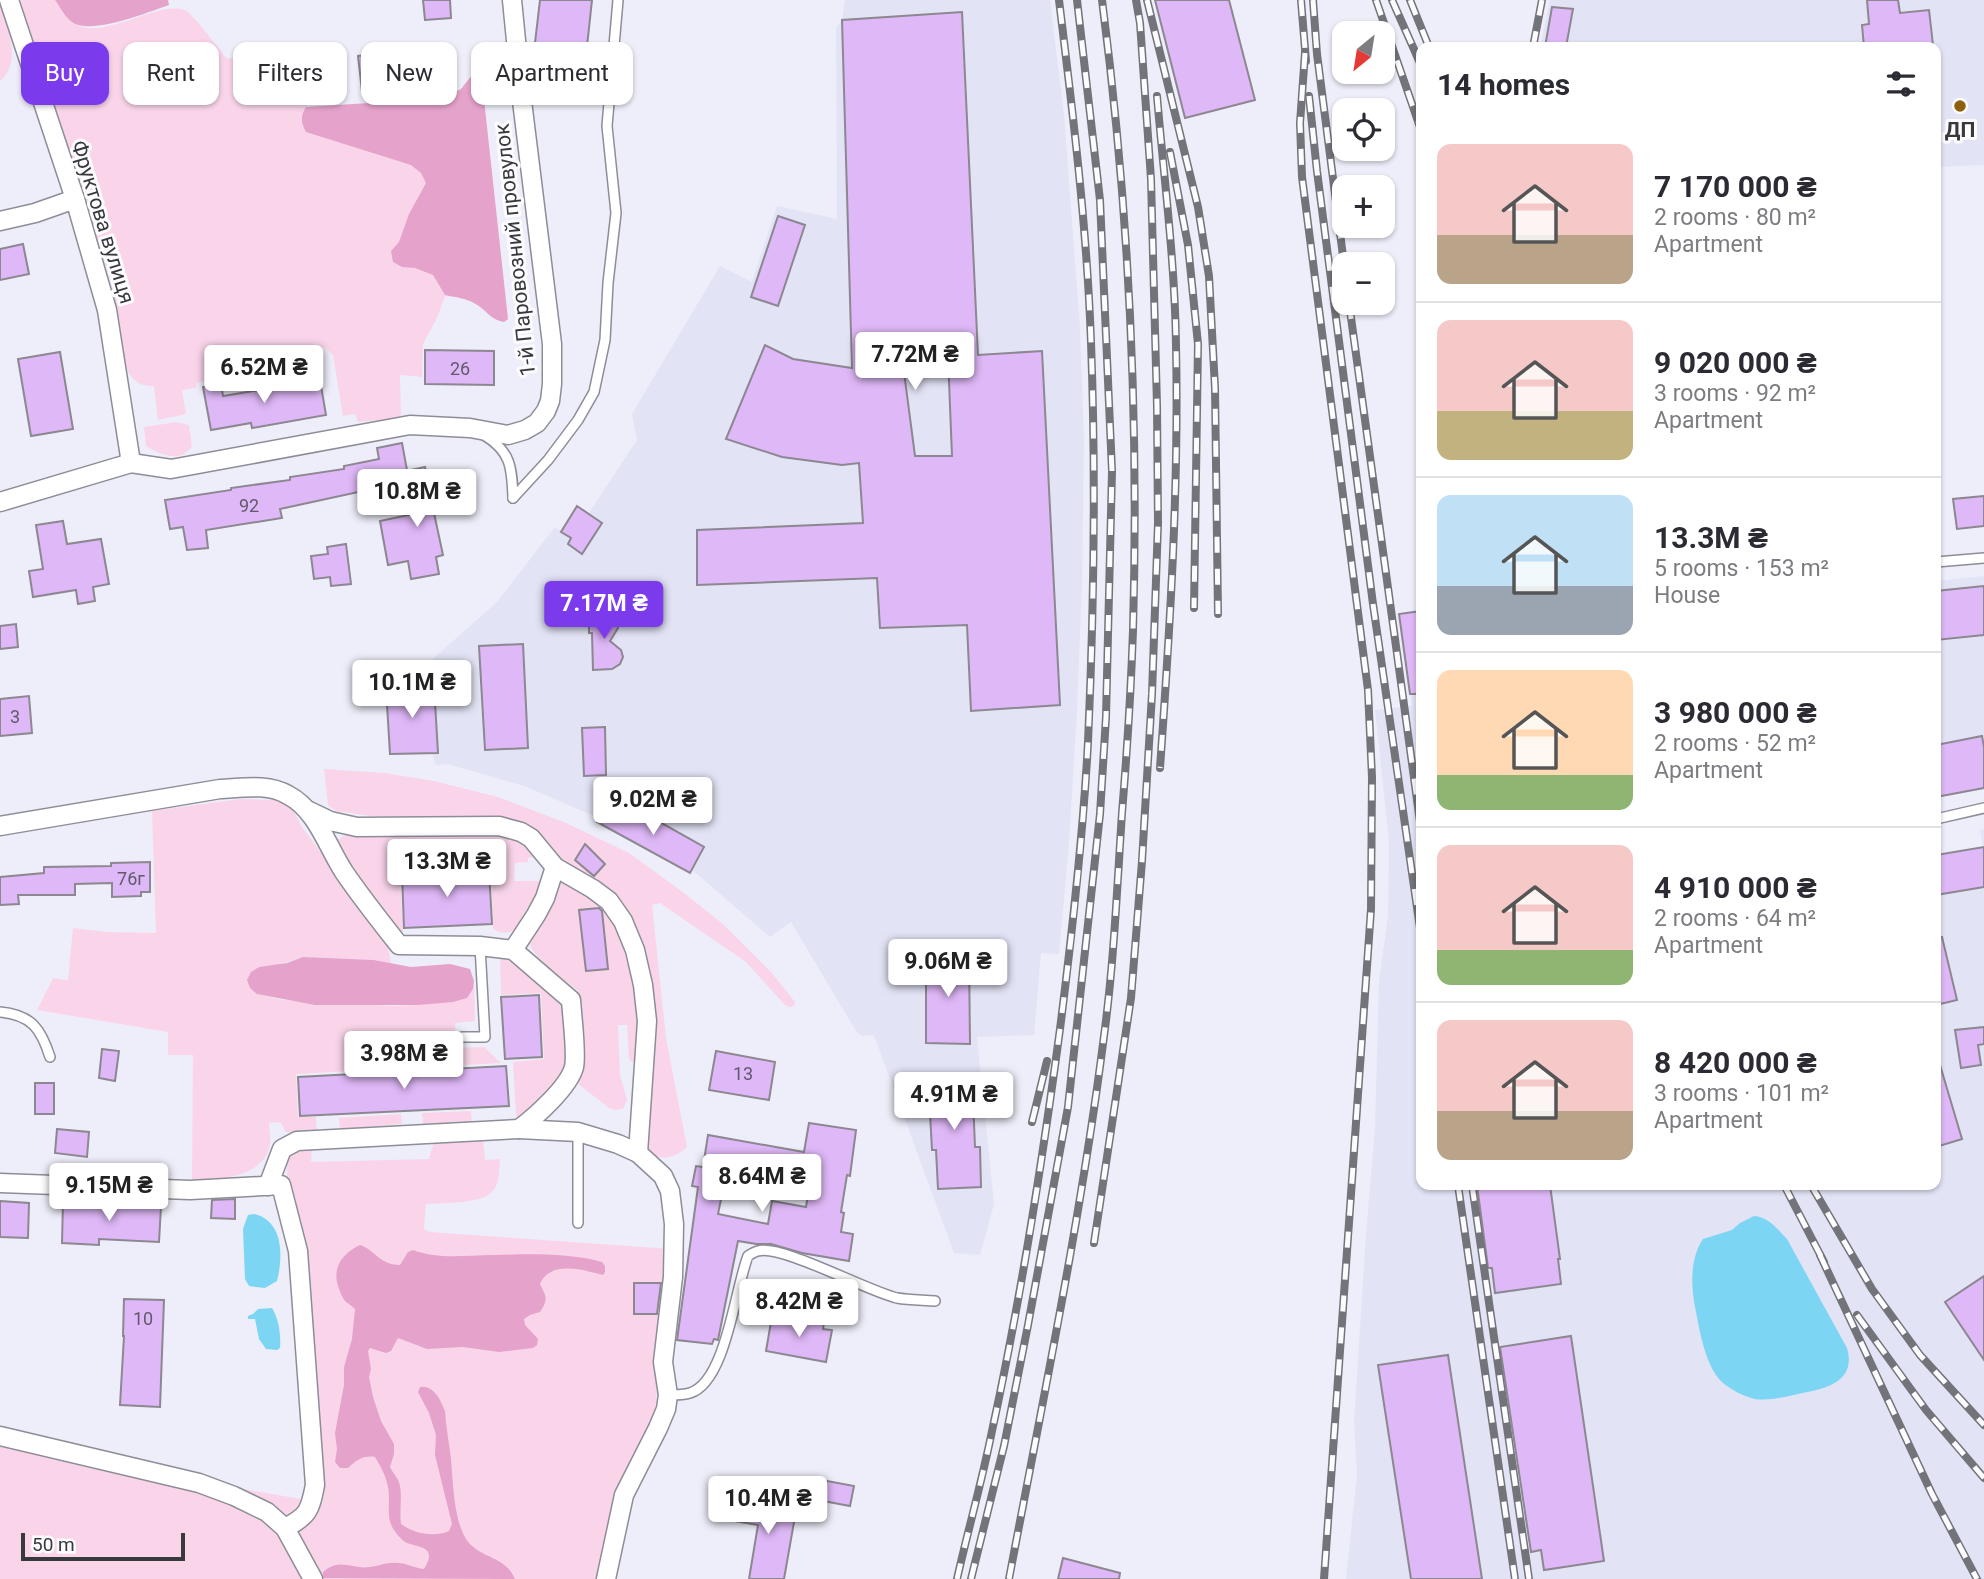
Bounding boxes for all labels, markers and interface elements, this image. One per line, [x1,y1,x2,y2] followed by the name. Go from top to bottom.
[1332,21,1395,84] north arrow
[1332,21,1395,315] map controls
[21,42,109,105] chip: Buy
[123,42,219,105] chip: Rent
[233,42,347,105] chip: Filters
[361,42,457,105] chip: New
[471,42,633,105] chip: Apartment
[1882,65,1920,103] icon: filters
[1437,67,1570,102] text: 14 homes
[1332,98,1395,161] button: locate
[1952,98,1968,114] marker: ДП
[1945,118,1975,142] place label: ДП
[490,122,540,378] street label: 1-й Паровозний провулок
[67,138,139,306] street label: Фруктова вулиця
[1654,169,1817,204] text: 7 170 000 ₴
[1493,172,1577,256] icon: home
[1332,175,1395,238] button: +
[1654,204,1816,231] text: 2 rooms · 80 m²
[1654,231,1763,258] text: Apartment
[1332,252,1395,315] button: −
[850,332,980,392] pin: 7.72M ₴
[871,341,959,368] text: 7.72M ₴
[1654,345,1817,380] text: 9 020 000 ₴
[199,346,329,405] pin: 6.52M ₴
[1493,348,1577,432] icon: home
[220,354,308,381] text: 6.52M ₴
[450,358,470,379] house number: 26
[1654,380,1816,407] text: 3 rooms · 92 m²
[1654,407,1763,434] text: Apartment
[352,470,482,529] pin: 10.8M ₴
[373,478,461,505] text: 10.8M ₴
[239,495,259,516] house number: 92
[1654,520,1768,555] text: 13.3M ₴
[1493,523,1577,607] icon: home
[1654,555,1829,582] text: 5 rooms · 153 m²
[539,582,669,641] pin: 7.17M ₴
[1654,582,1720,609] text: House
[560,590,648,617] text: 7.17M ₴
[347,660,477,720] pin: 10.1M ₴
[368,669,456,696] text: 10.1M ₴
[1654,695,1817,730] text: 3 980 000 ₴
[1493,698,1577,782] icon: home
[10,706,20,727] house number: 3
[1654,730,1816,757] text: 2 rooms · 52 m²
[1654,757,1763,784] text: Apartment
[588,778,718,837] pin: 9.02M ₴
[609,786,697,813] text: 9.02M ₴
[382,839,512,899] pin: 13.3M ₴
[403,848,491,875] text: 13.3M ₴
[117,868,145,889] house number: 76г
[1654,870,1817,905] text: 4 910 000 ₴
[1493,873,1577,957] icon: home
[1654,905,1816,932] text: 2 rooms · 64 m²
[1654,932,1763,959] text: Apartment
[883,940,1013,999] pin: 9.06M ₴
[904,948,992,975] text: 9.06M ₴
[339,1032,469,1091] pin: 3.98M ₴
[360,1040,448,1067] text: 3.98M ₴
[1654,1045,1817,1080] text: 8 420 000 ₴
[1493,1048,1577,1132] icon: home
[733,1063,753,1084] house number: 13
[889,1072,1019,1132] pin: 4.91M ₴
[1654,1080,1829,1107] text: 3 rooms · 101 m²
[910,1081,998,1108] text: 4.91M ₴
[1654,1107,1763,1134] text: Apartment
[697,1154,827,1214] pin: 8.64M ₴
[718,1163,806,1190] text: 8.64M ₴
[44,1164,174,1223] pin: 9.15M ₴
[65,1172,153,1199] text: 9.15M ₴
[734,1280,864,1339] pin: 8.42M ₴
[755,1288,843,1315] text: 8.42M ₴
[133,1308,153,1329] house number: 10
[703,1476,833,1536] pin: 10.4M ₴
[724,1485,812,1512] text: 10.4M ₴
[21,1530,186,1562] scale bar
[32,1533,75,1556] text: 50 m

